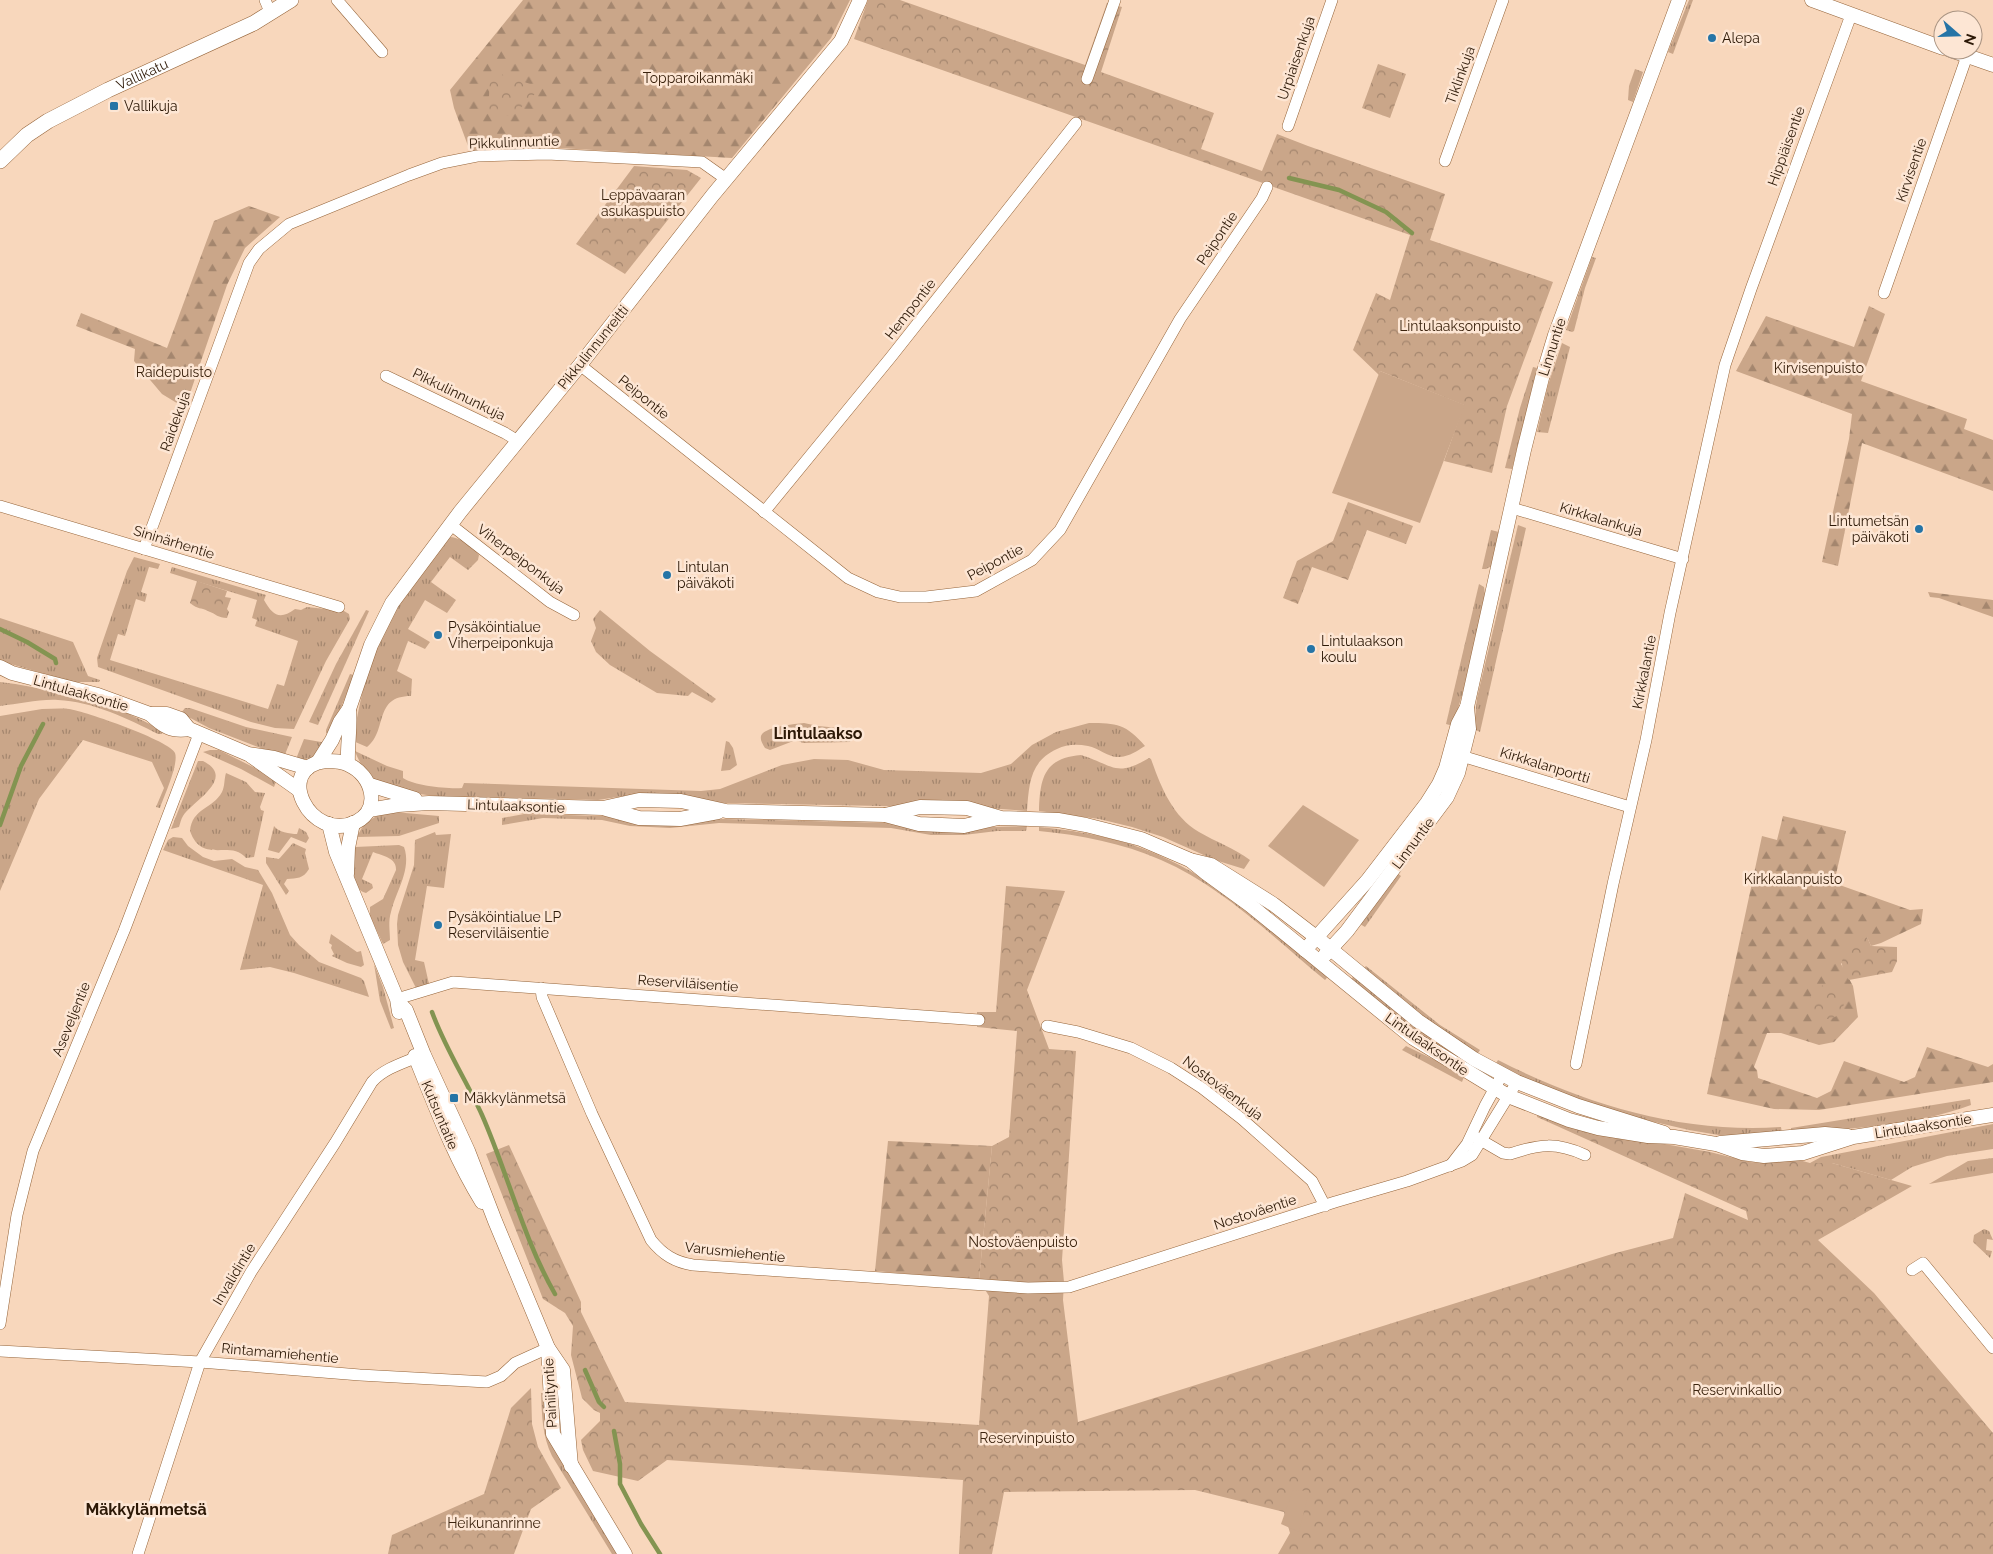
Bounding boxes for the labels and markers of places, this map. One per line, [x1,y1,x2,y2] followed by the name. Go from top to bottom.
[1722,30,1760,46] place label: Alepa
[1706,32,1718,44] marker: Alepa
[124,98,178,114] place label: Vallikuja
[108,100,120,112] marker: Vallikuja
[1828,513,1909,545] place label: Lintumetsän päiväkoti
[1913,523,1925,535] marker: Lintumetsän päiväkoti
[677,559,734,591] place label: Lintulan päiväkoti
[661,569,673,581] marker: Lintulan päiväkoti
[448,619,553,651] place label: Pysäköintialue Viherpeiponkuja
[432,629,444,641] marker: Pysäköintialue Viherpeiponkuja
[1321,633,1403,665] place label: Lintulaakson koulu
[1305,643,1317,655] marker: Lintulaakson koulu
[448,909,561,941] place label: Pysäköintialue LP Reserviläisentie
[432,919,444,931] marker: Pysäköintialue LP Reserviläisentie
[464,1090,566,1106] place label: Mäkkylänmetsä
[448,1092,460,1104] marker: Mäkkylänmetsä

